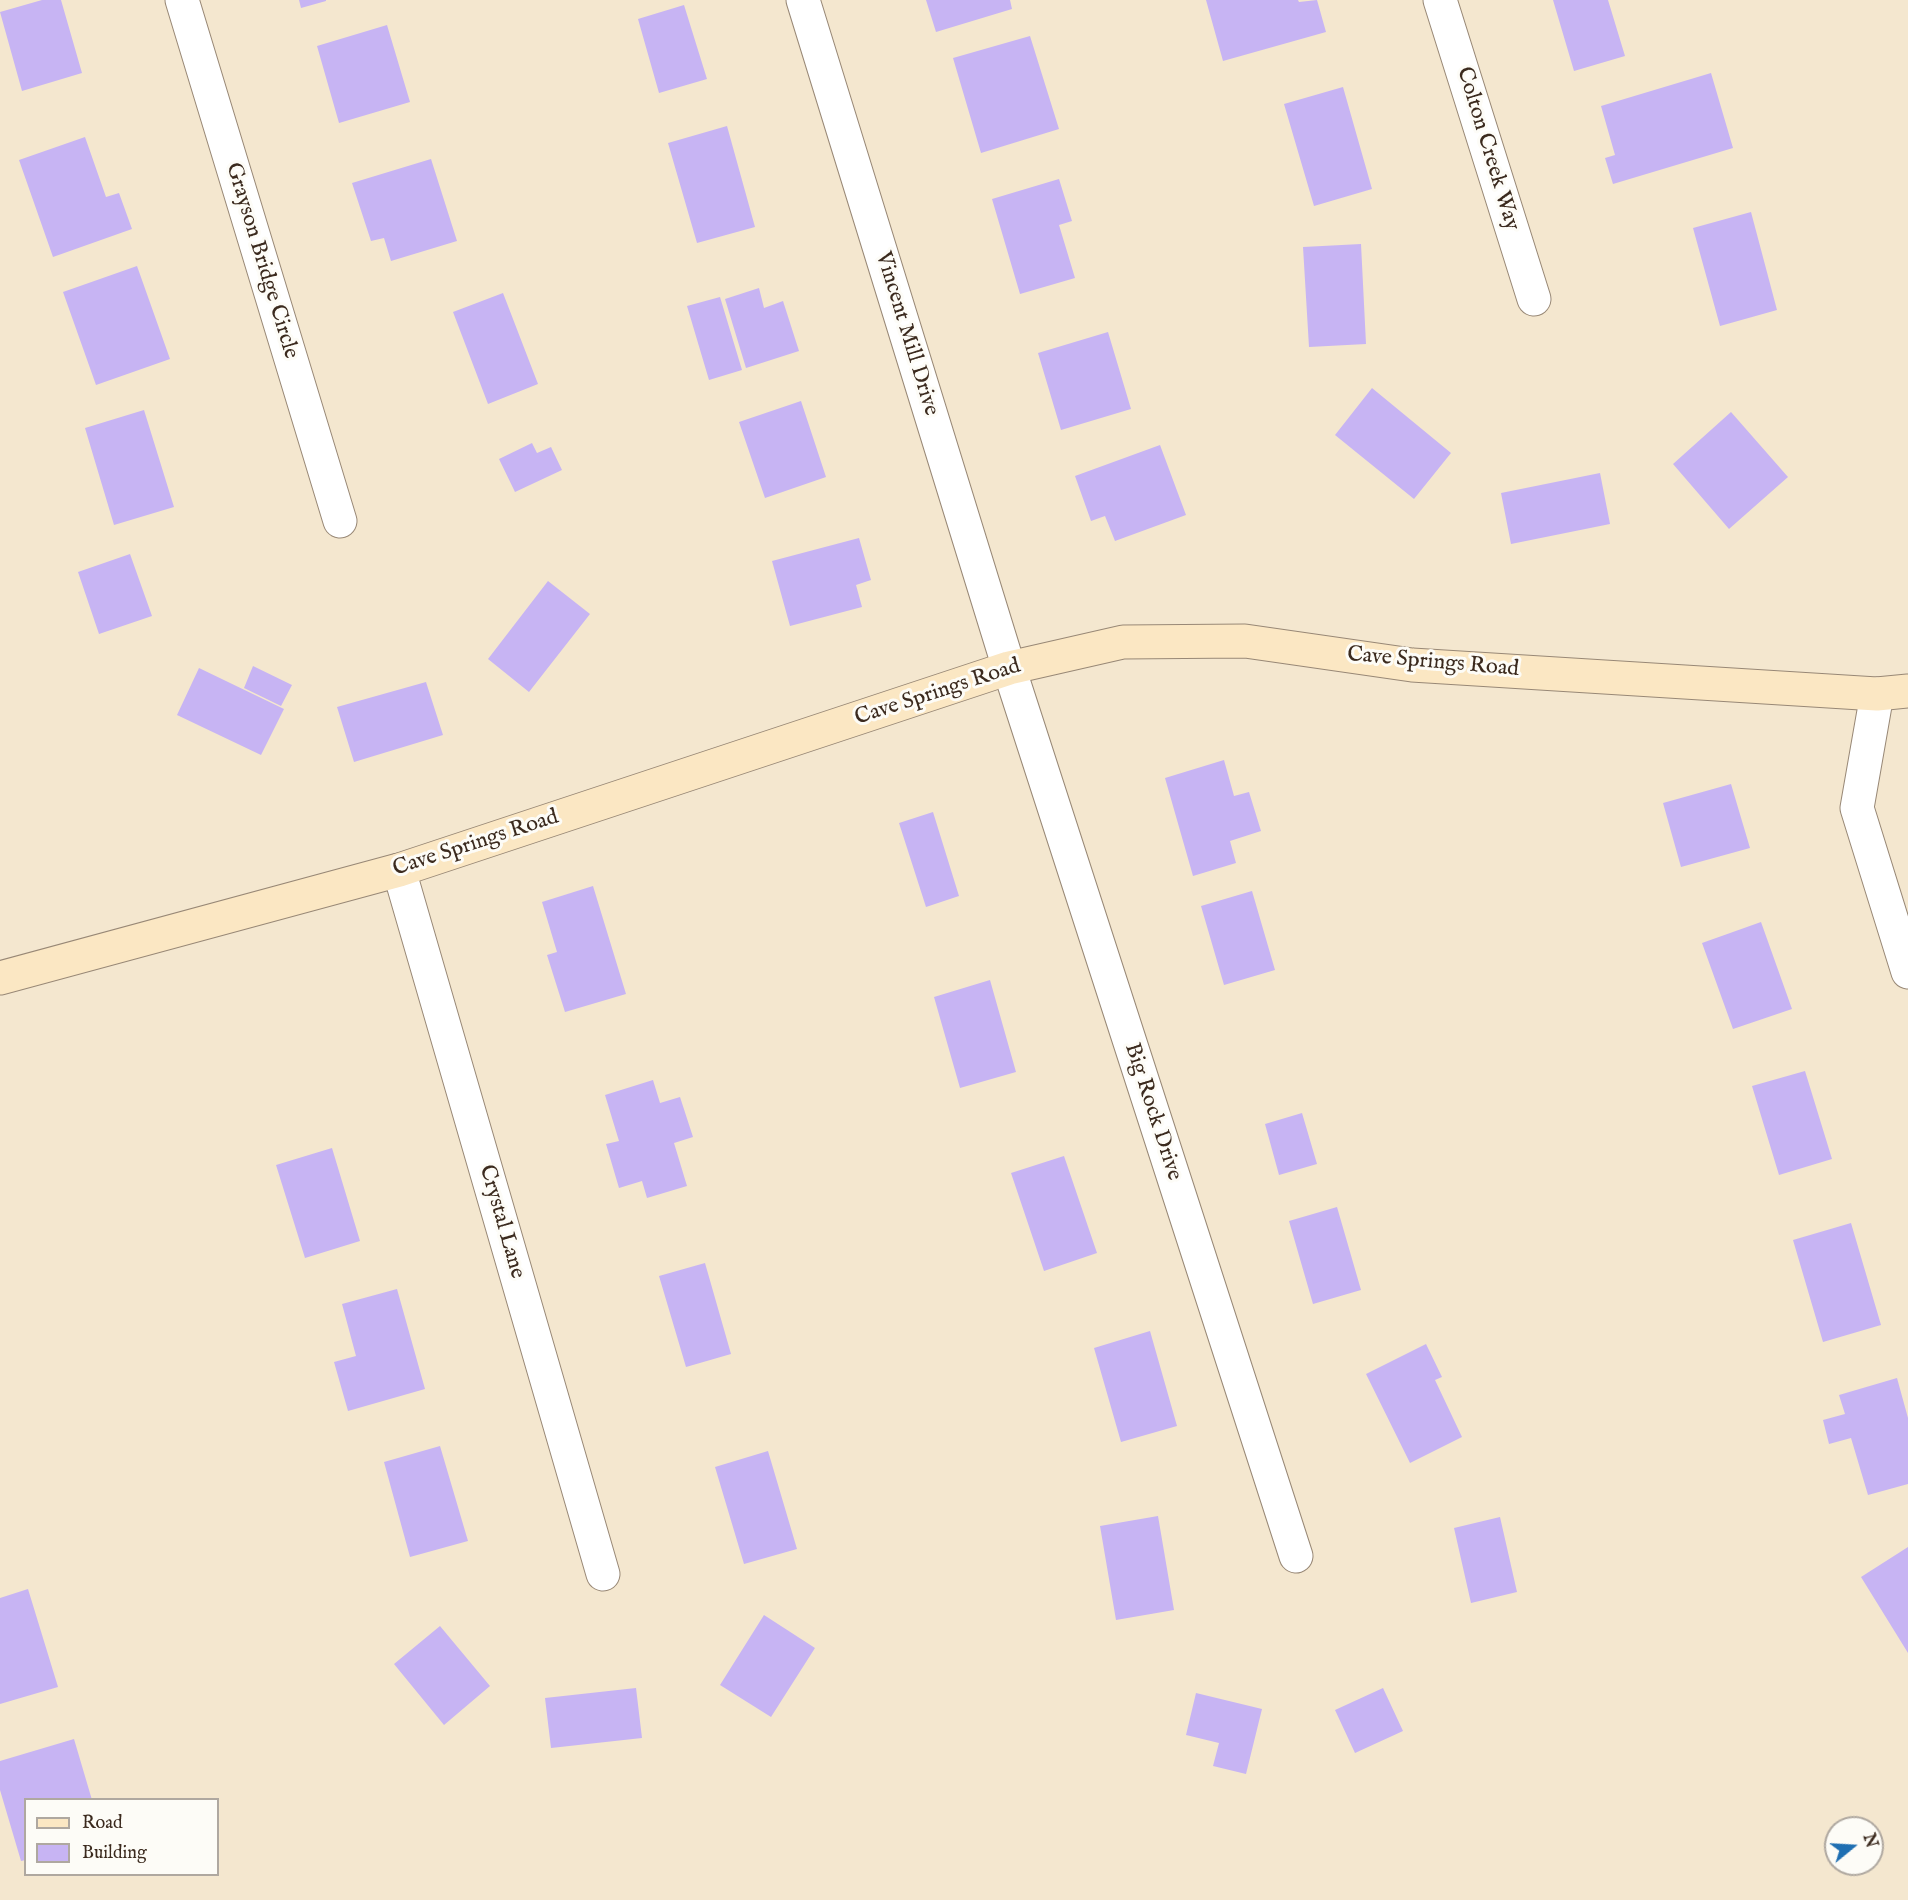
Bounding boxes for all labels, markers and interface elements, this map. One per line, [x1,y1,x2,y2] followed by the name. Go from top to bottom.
[1450,64,1524,234] street label: Colton Creek Way
[219,160,303,362] street label: Grayson Bridge Circle
[868,249,944,419] street label: Vincent Mill Drive
[1346,642,1520,684] street label: Cave Springs Road
[852,654,1024,732] street label: Cave Springs Road
[390,805,562,883] street label: Cave Springs Road
[1117,1040,1187,1184] street label: Big Rock Drive
[472,1162,530,1282] street label: Crystal Lane
[24,1798,219,1876] legend
[82,1812,123,1835] text: Road
[1824,1816,1884,1876] north arrow
[1858,1831,1881,1851] text: N
[82,1842,147,1865] text: Building

